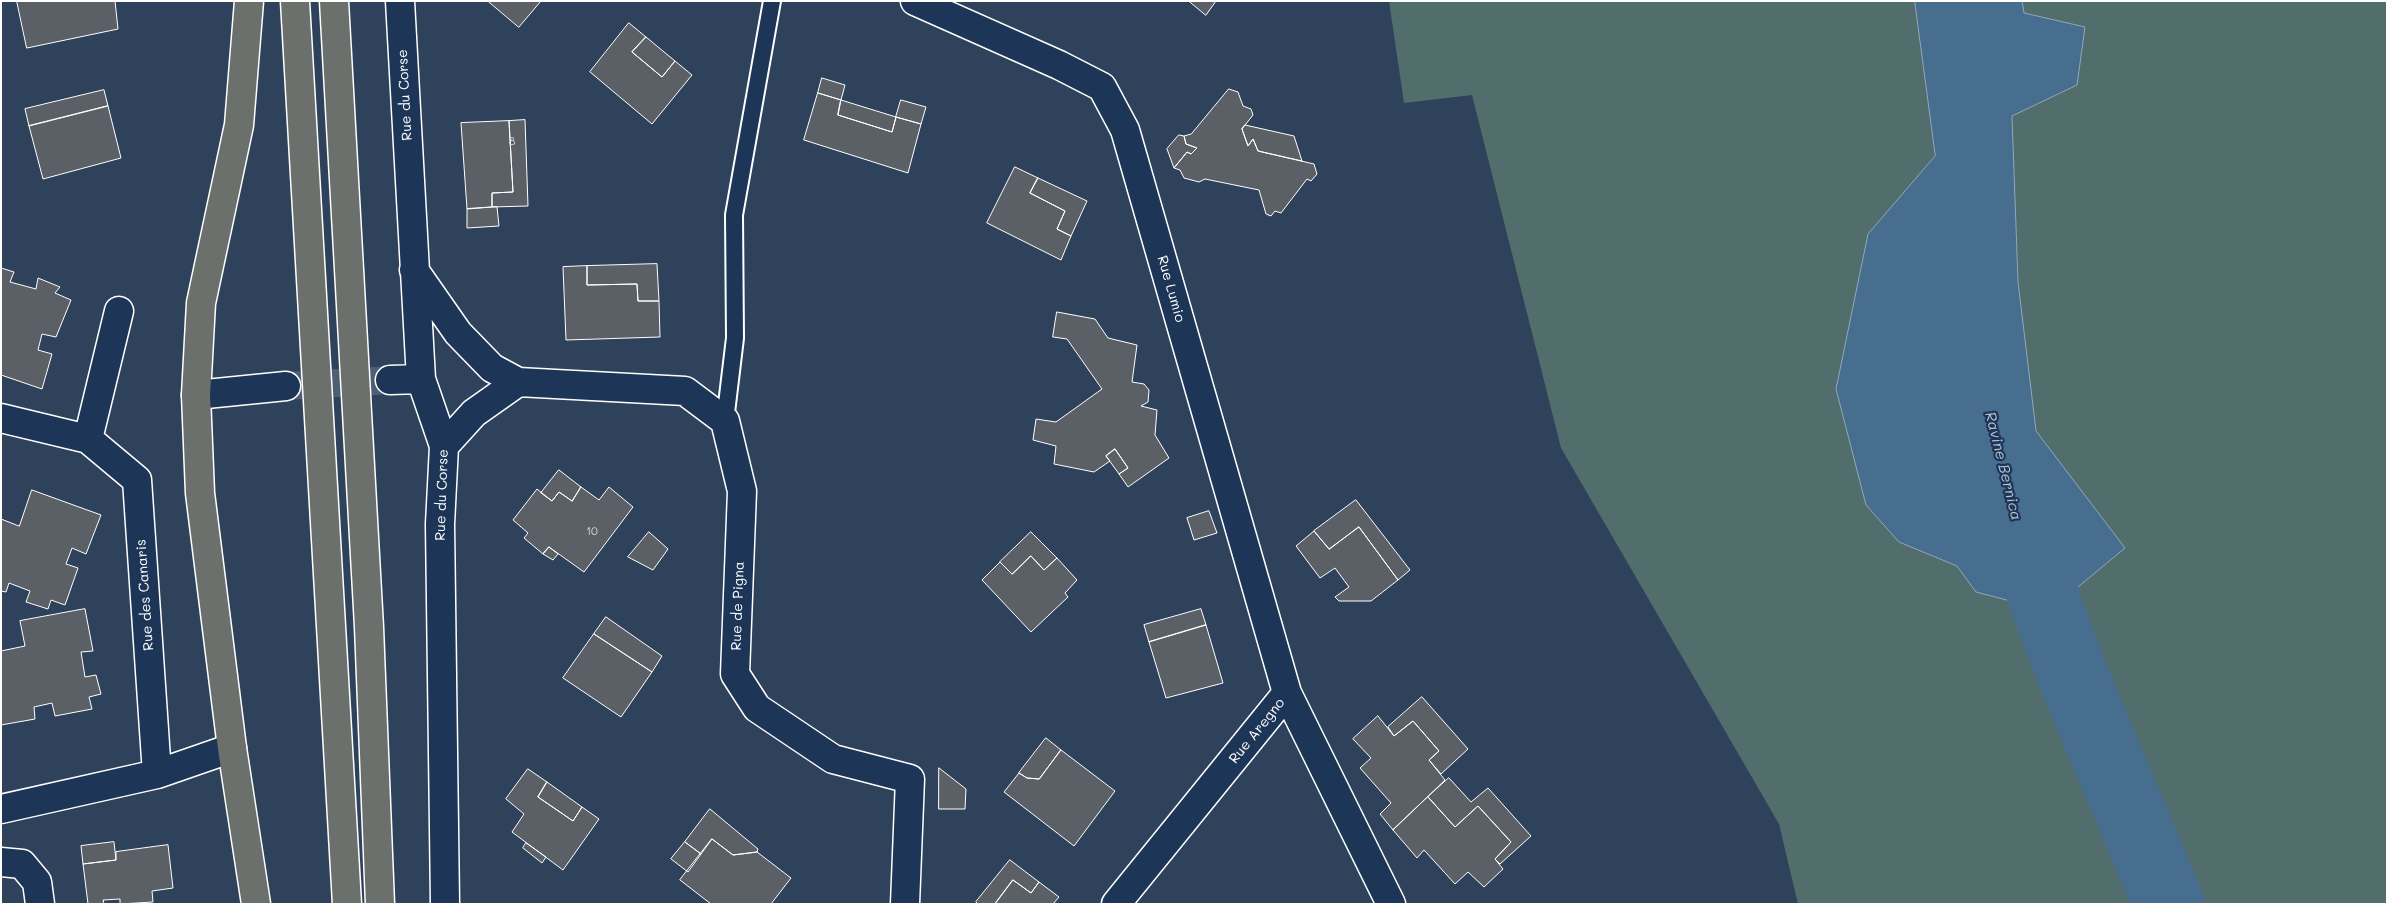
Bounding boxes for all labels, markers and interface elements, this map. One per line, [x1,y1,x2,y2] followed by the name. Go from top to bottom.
[394,49,416,141] street label: Rue du Corse
[509,135,515,149] house number: 8
[1153,254,1189,324] street label: Rue Lumio
[1981,410,2025,522] water label: Ravine Bernica
[432,449,452,541] street label: Rue du Corse
[586,525,598,539] house number: 10
[133,539,157,651] street label: Rue des Canaris
[728,561,748,651] street label: Rue de Pigna
[1226,695,1288,767] street label: Rue Aregno

